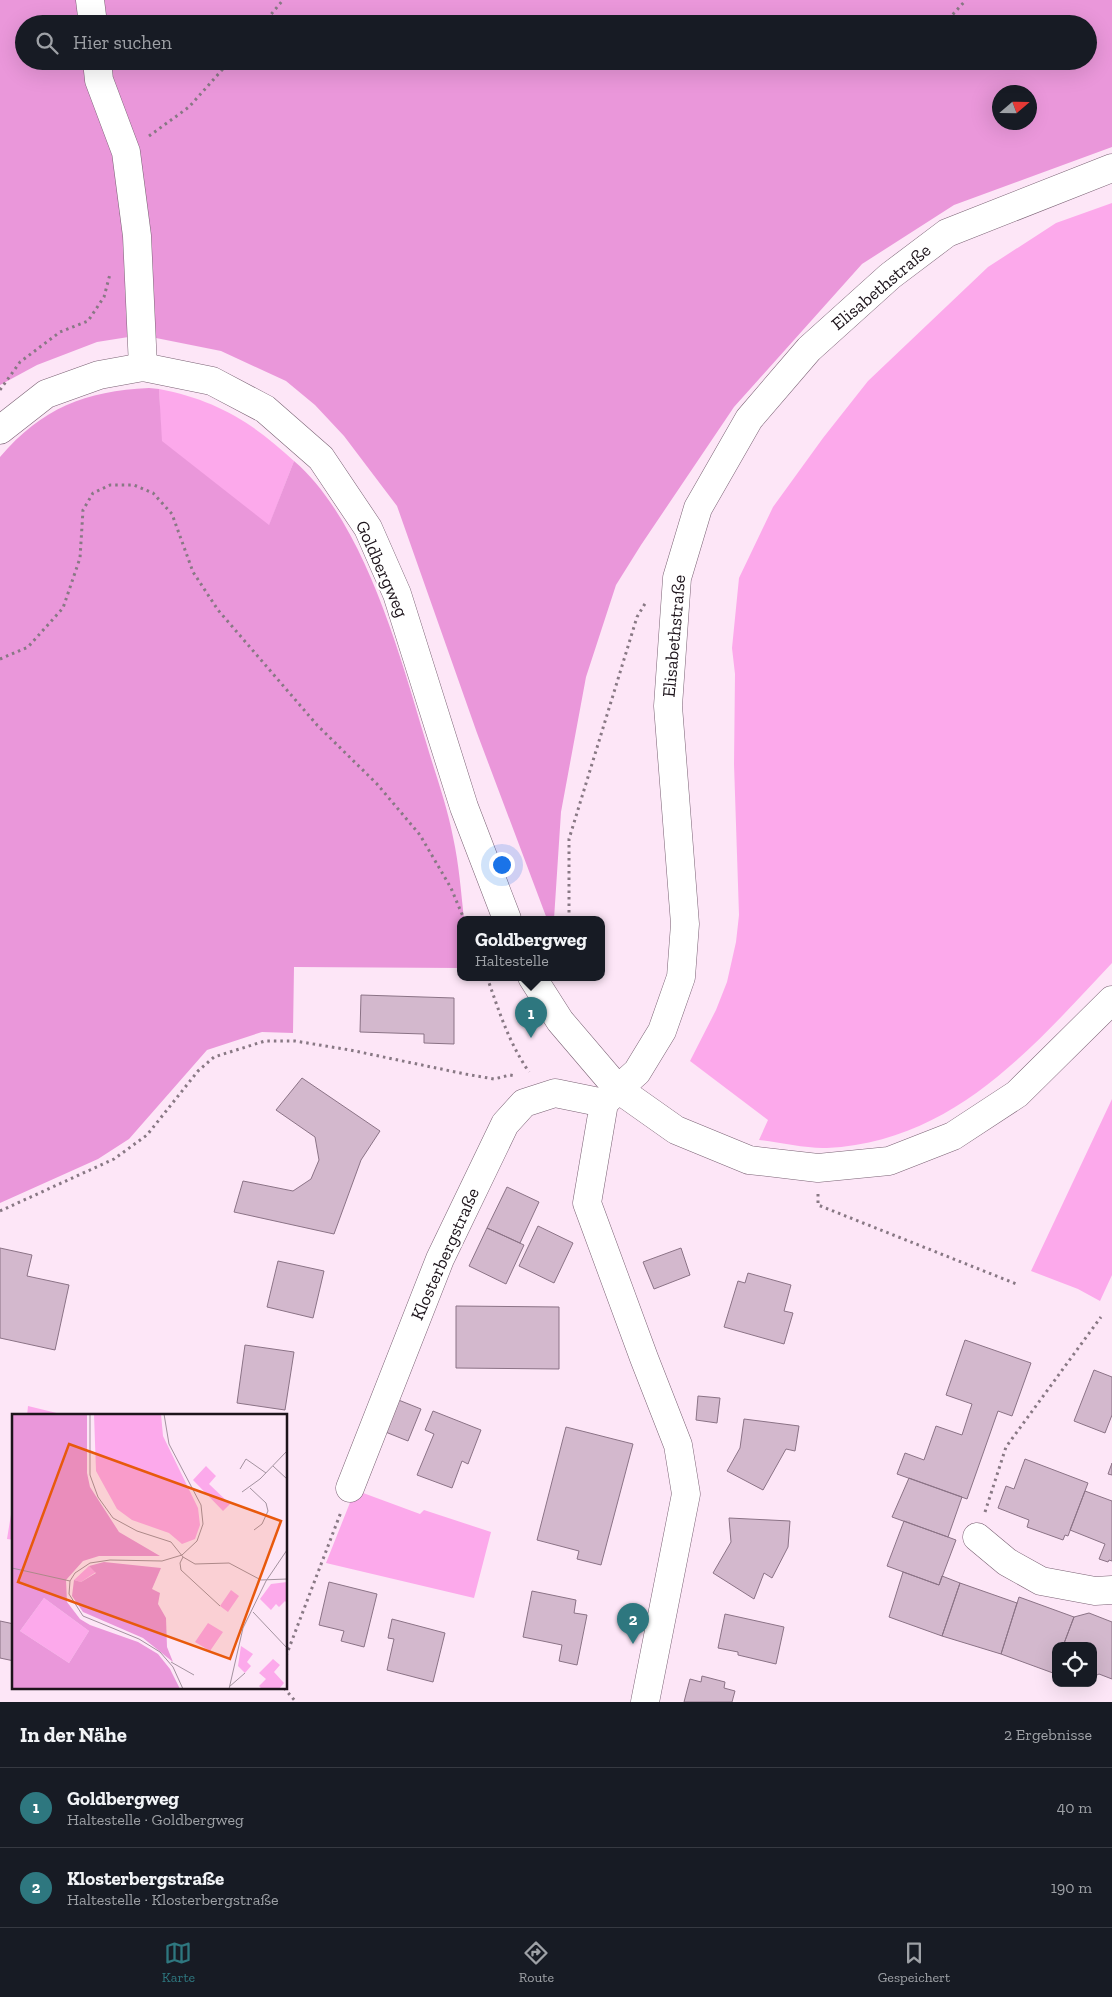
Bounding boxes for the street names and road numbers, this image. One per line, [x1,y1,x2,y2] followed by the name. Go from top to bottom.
[827,239,935,335] street label: Elisabethstraße
[351,517,413,621] street label: Goldbergweg
[658,574,690,698] street label: Elisabethstraße
[406,1184,484,1324] street label: Klosterbergstraße

